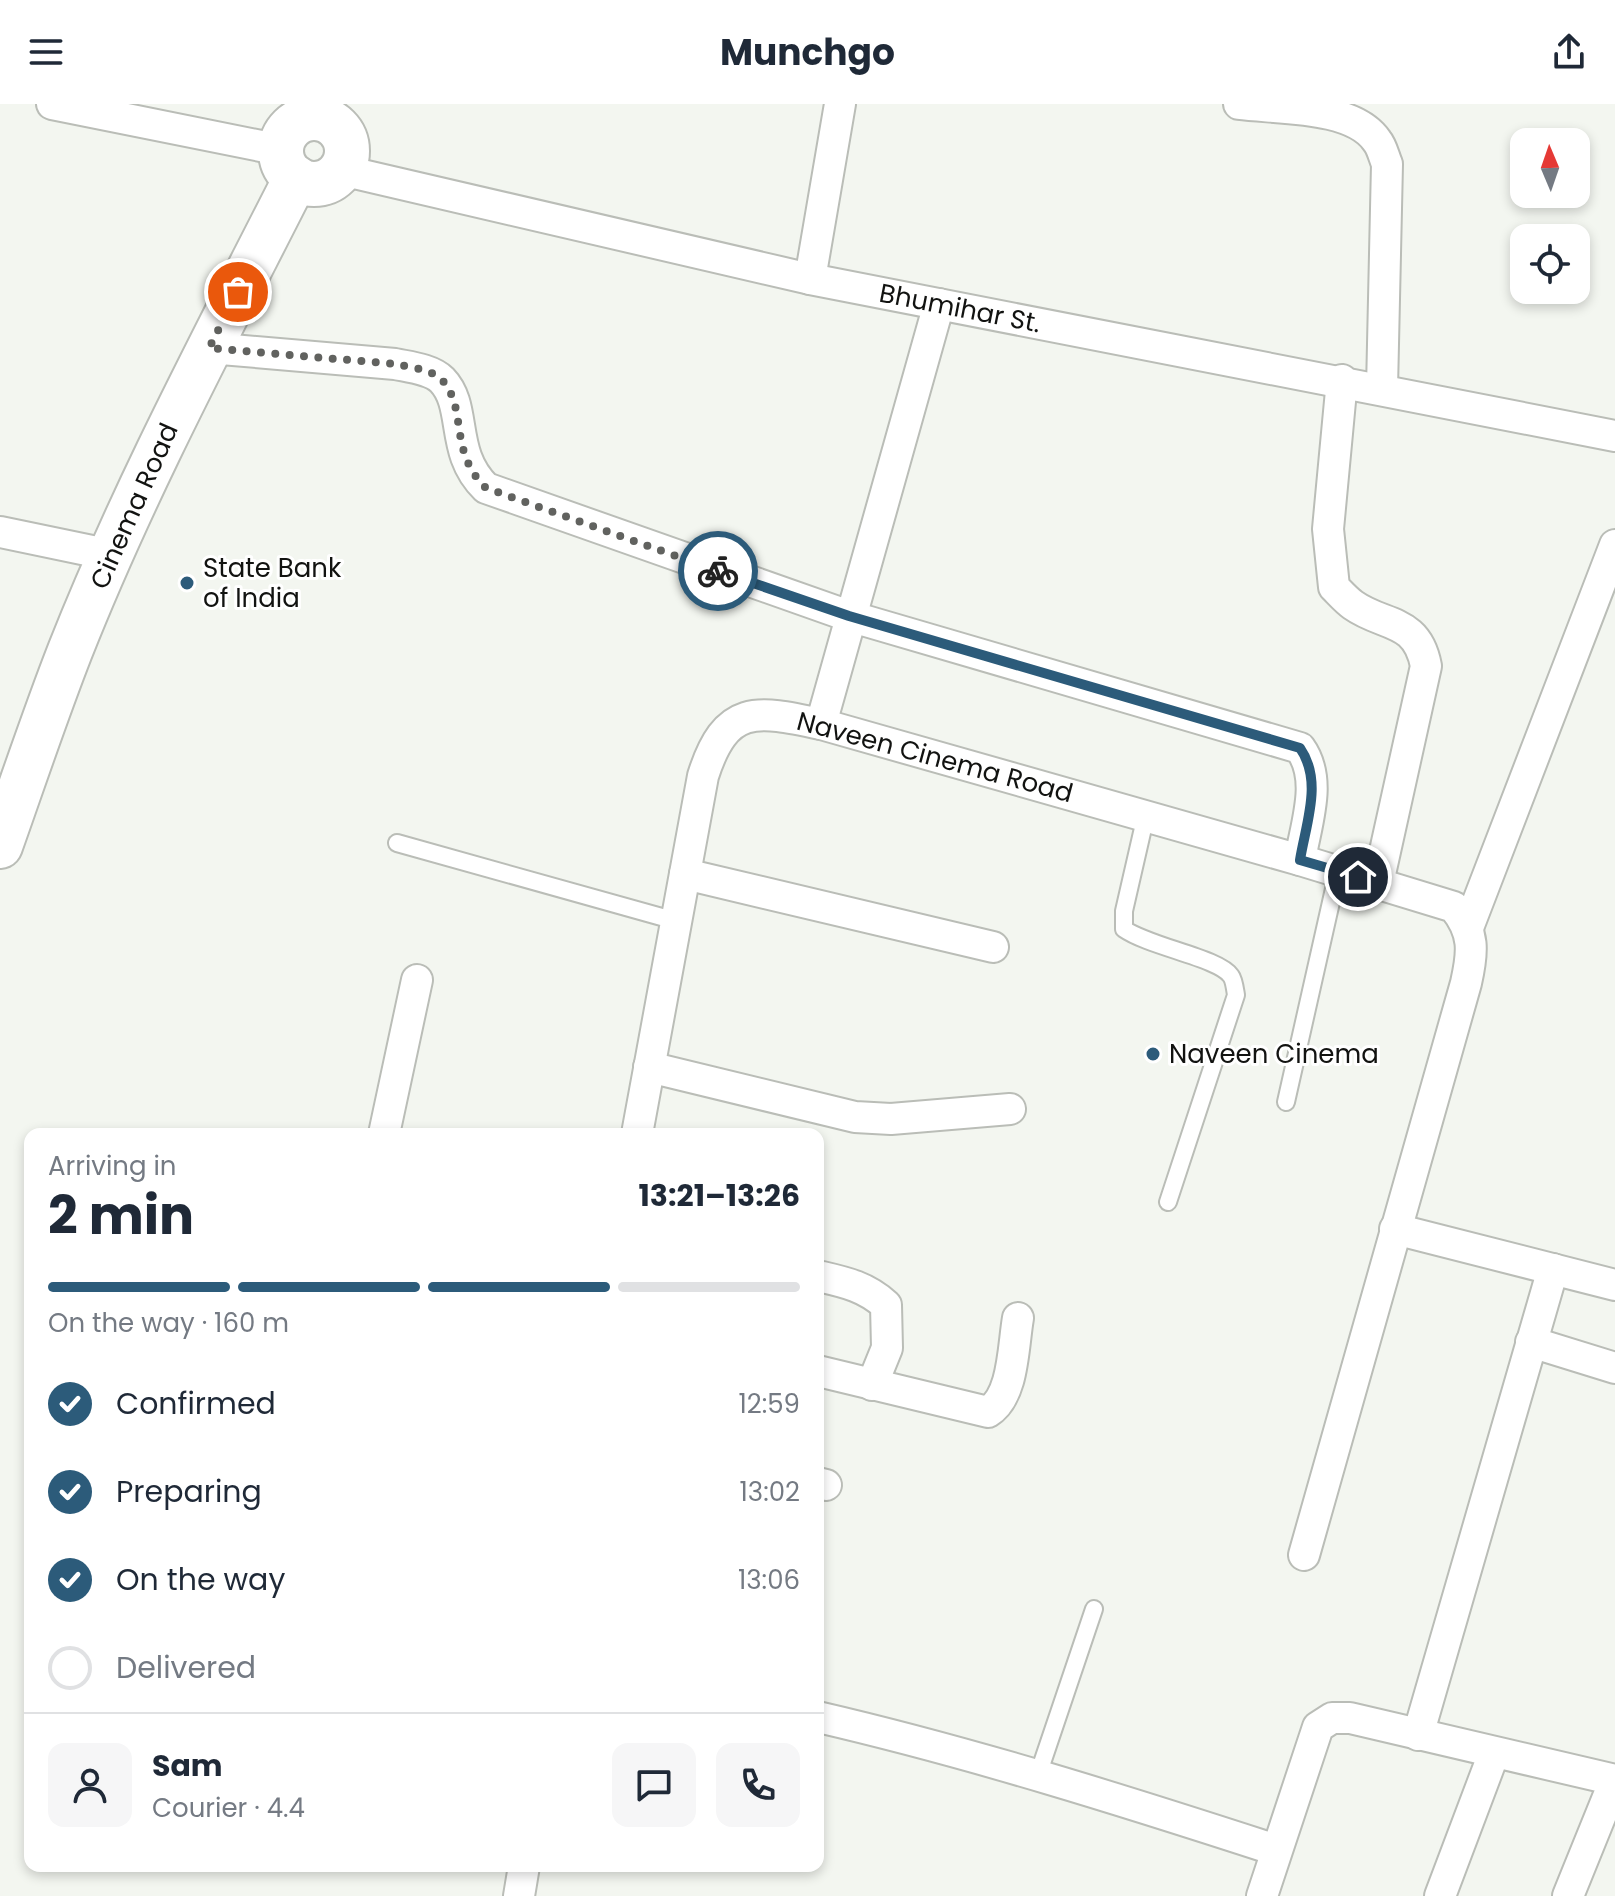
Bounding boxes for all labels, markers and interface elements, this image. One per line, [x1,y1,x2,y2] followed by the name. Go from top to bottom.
[720,27,895,78] text: Munchgo
[24,30,68,74] icon: menu
[1547,30,1591,74] icon: share
[1510,128,1590,208] north arrow
[1510,128,1590,304] map controls
[1510,224,1590,304] button: locate
[204,258,272,326] pin
[216,270,260,314] icon: bag
[876,275,1044,341] street label: Bhumihar St.
[81,417,187,595] street label: Cinema Road
[678,531,758,611] courier
[696,549,740,593] icon: bike
[203,550,342,616] place label: State Bank of India
[178,574,196,592] marker: State Bank of India
[793,703,1077,811] street label: Naveen Cinema Road
[1324,843,1392,911] pin
[1336,855,1380,899] icon: home
[1169,1036,1379,1072] place label: Naveen Cinema
[1144,1045,1162,1063] marker: Naveen Cinema
[48,1148,177,1184] text: Arriving in
[639,1174,800,1217] text: 13:21–13:26
[48,1179,194,1252] text: 2 min
[48,1305,289,1341] text: On the way · 160 m
[48,1382,92,1426] icon: check
[116,1382,276,1425] text: Confirmed
[738,1386,800,1422] text: 12:59
[48,1470,92,1514] icon: check
[116,1470,262,1513] text: Preparing
[740,1474,800,1510] text: 13:02
[48,1558,92,1602] icon: check
[116,1558,285,1601] text: On the way
[738,1562,800,1598] text: 13:06
[116,1646,256,1689] text: Delivered
[48,1743,132,1827] button: person
[612,1743,696,1827] button: chat
[716,1743,800,1827] button: phone
[152,1744,223,1787] text: Sam
[152,1790,305,1826] text: Courier · 4.4

